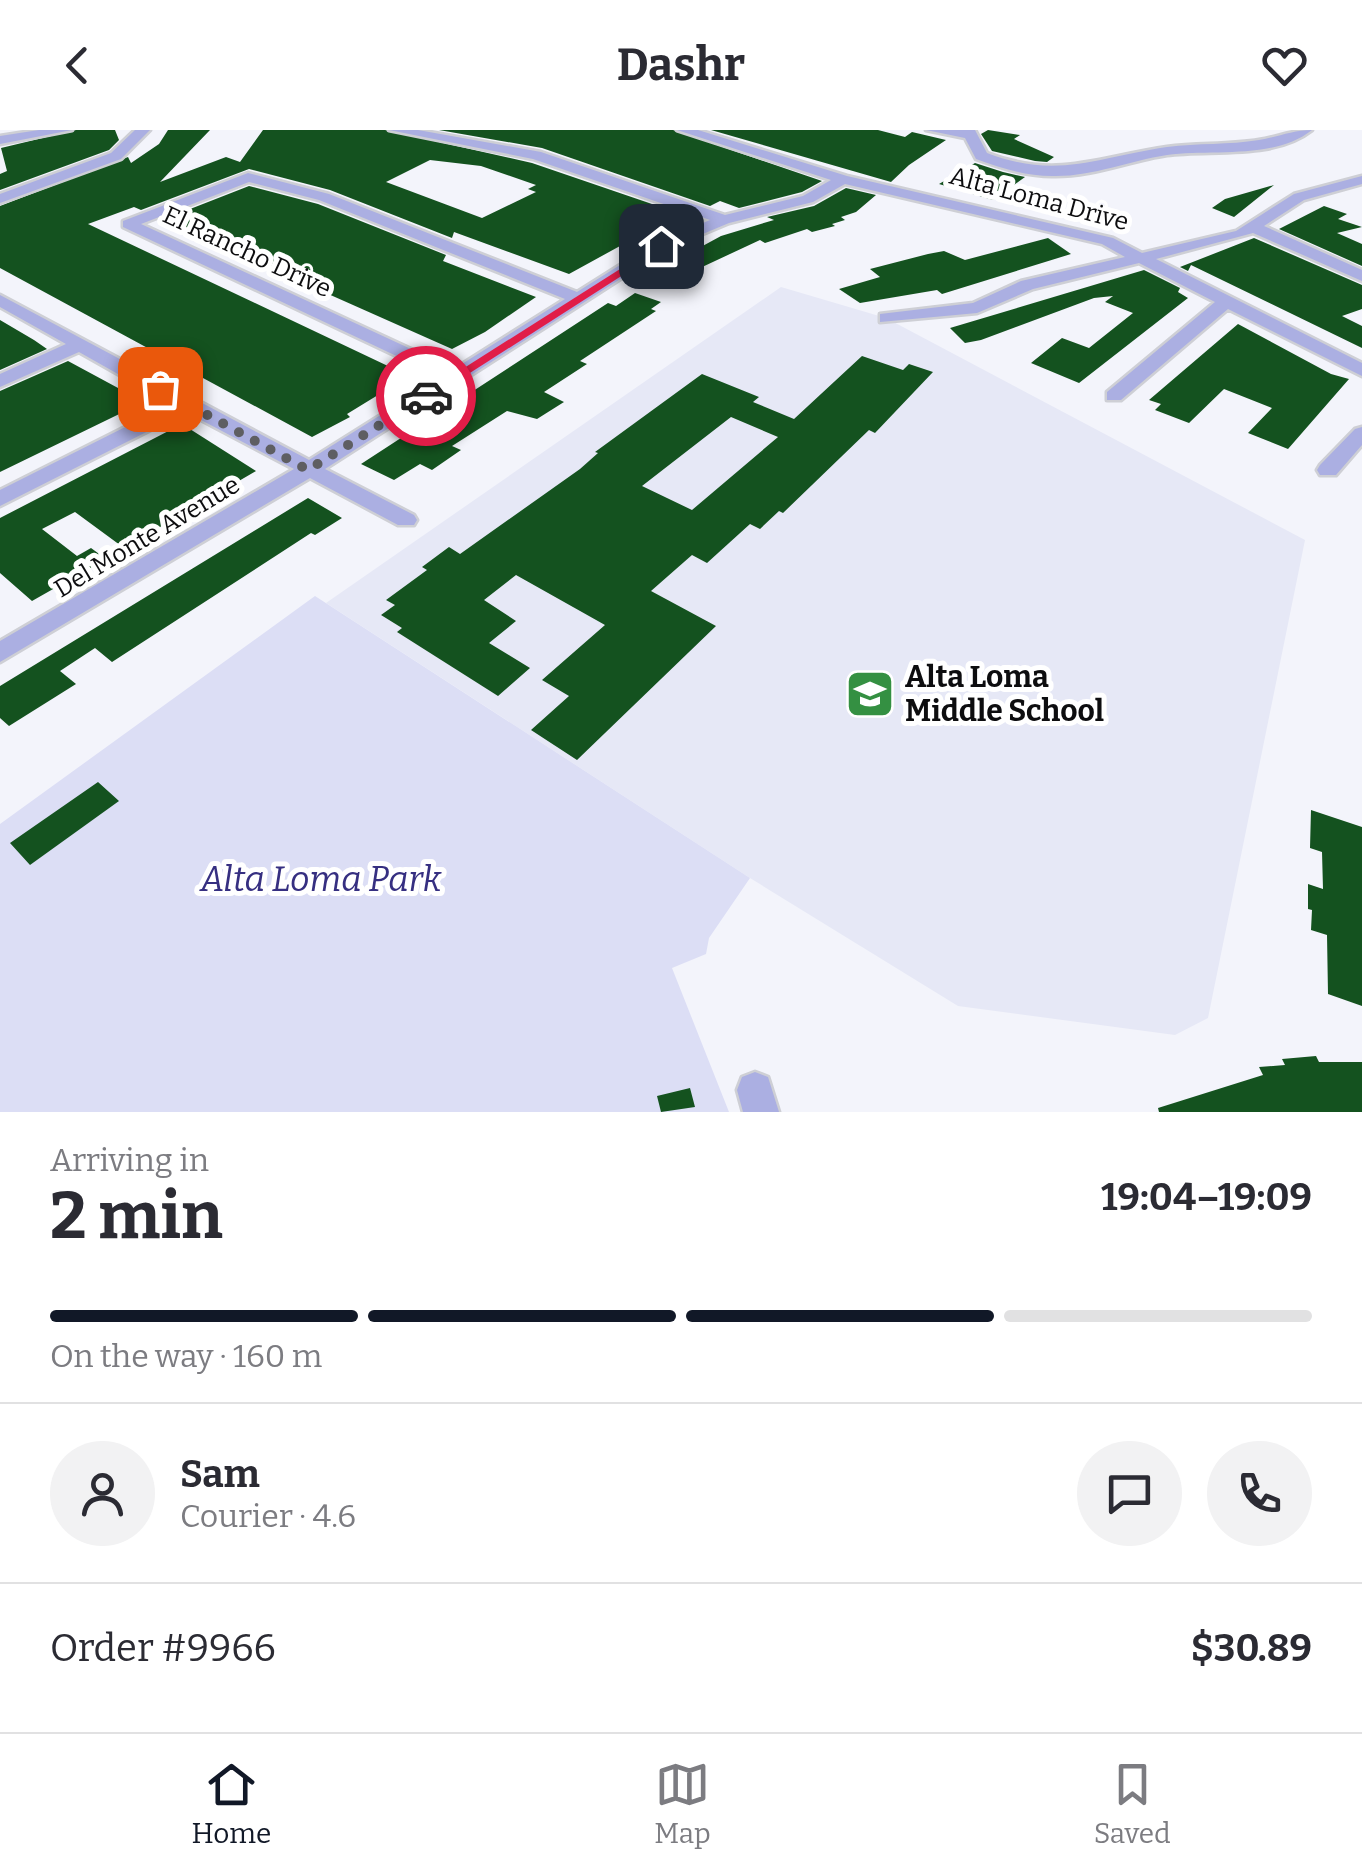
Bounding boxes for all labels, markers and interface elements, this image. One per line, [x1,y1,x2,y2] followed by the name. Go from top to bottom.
[50,38,105,93] icon: back
[617,38,745,92] text: Dashr
[1257,38,1312,93] icon: heart
[946,161,1132,237] street label: Alta Loma Drive
[158,200,336,304] street label: El Rancho Drive
[619,204,704,289] pin
[634,219,689,274] icon: home
[376,346,476,446] courier
[118,347,203,432] pin
[133,362,188,417] icon: bag
[399,369,454,424] icon: car
[49,470,245,604] street label: Del Monte Avenue
[905,659,1104,729] place label: Alta Loma Middle School
[844,668,896,720] school or university icon: Alta Loma Middle School
[199,858,442,900] park label: Alta Loma Park
[50,1141,209,1179] text: Arriving in
[1101,1174,1312,1220] text: 19:04–19:09
[50,1177,223,1255] text: 2 min
[50,1337,322,1375] text: On the way · 160 m
[50,1441,155,1546] button: person
[1077,1441,1182,1546] button: chat
[1207,1441,1312,1546] button: phone
[180,1451,260,1497] text: Sam
[180,1497,356,1535] text: Courier · 4.6
[50,1625,276,1671] text: Order #9966
[1191,1625,1312,1671] text: $30.89
[191,1757,271,1850] tab: Home
[654,1757,711,1850] tab: Map
[1094,1757,1171,1850] tab: Saved

